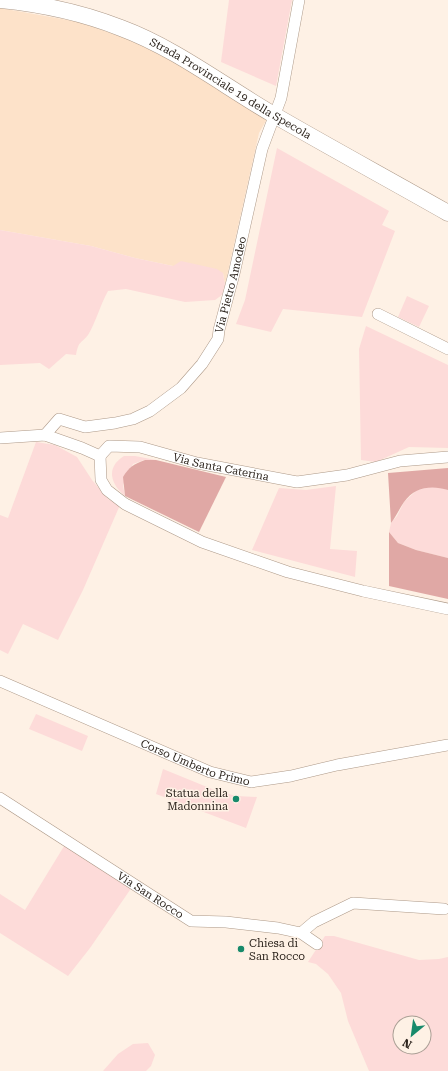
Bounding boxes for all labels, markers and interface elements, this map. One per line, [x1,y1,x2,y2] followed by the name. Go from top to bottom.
[148,35,314,142] street label: Strada Provinciale 19 della Specola
[212,235,249,335] street label: Via Pietro Amodeo
[171,451,270,484] street label: Via Santa Caterina
[139,737,252,789] street label: Corso Umberto Primo
[166,787,228,813] place label: Statua della Madonnina
[231,794,241,804] marker: Statua della Madonnina
[115,869,186,922] street label: Via San Rocco
[249,937,305,963] place label: Chiesa di San Rocco
[236,944,246,954] marker: Chiesa di San Rocco
[392,1015,432,1055] north arrow
[400,1035,414,1051] text: N

